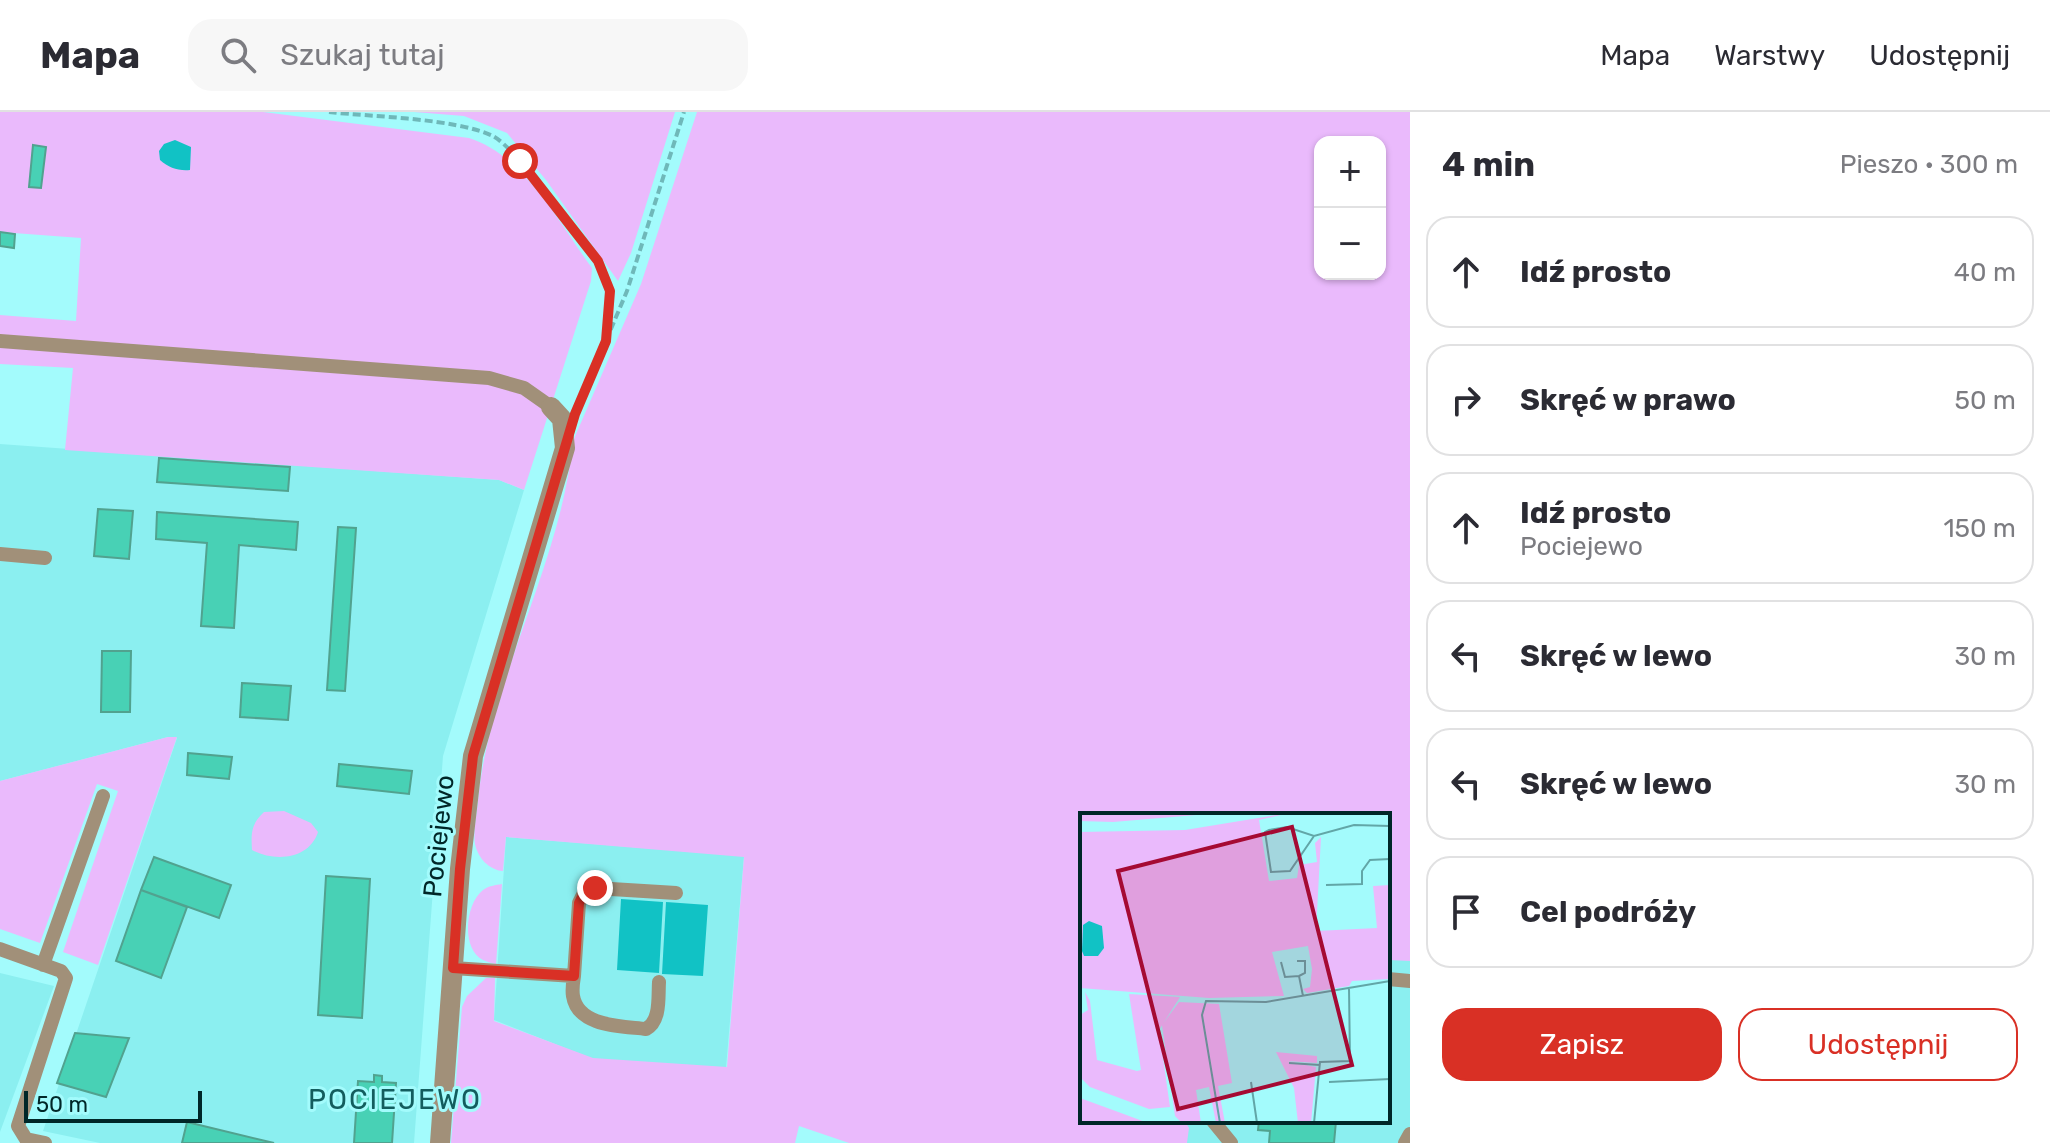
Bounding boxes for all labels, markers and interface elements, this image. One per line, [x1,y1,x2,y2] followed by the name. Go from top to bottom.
[188,19,748,91] search box
[40,32,140,78] text: Mapa
[216,33,260,77] icon: search
[280,37,445,73] text: Szukaj tutaj
[1600,39,1670,72] text: Mapa
[1714,39,1825,72] text: Warstwy
[1869,39,2010,72] text: Udostępnij
[1314,136,1386,280] map controls
[1314,136,1386,208] button: +
[502,143,538,179] route start
[1442,144,1535,185] text: 4 min
[1840,149,2018,180] text: Pieszo · 300 m
[1314,208,1386,280] button: −
[1444,250,1488,294] icon: ahead
[1520,254,1671,290] text: Idź prosto
[1954,257,2016,288] text: 40 m
[1444,378,1488,422] icon: right
[1520,382,1736,418] text: Skręć w prawo
[1955,385,2016,416] text: 50 m
[1520,495,1671,531] text: Idź prosto
[1444,506,1488,550] icon: ahead
[1943,513,2016,544] text: 150 m
[1520,531,1643,562] text: Pociejewo
[1444,634,1488,678] icon: left
[1520,638,1712,674] text: Skręć w lewo
[1954,641,2016,672] text: 30 m
[1444,762,1488,806] icon: left
[1520,766,1712,802] text: Skręć w lewo
[1954,769,2016,800] text: 30 m
[417,773,461,899] street label: Pociejewo
[1080,813,1390,1123] inset map
[577,870,613,906] route end
[1444,890,1488,934] icon: arrive
[1520,894,1696,930] text: Cel podróży
[1442,1008,1722,1081] button: Zapisz
[1738,1008,2018,1081] button: Udostępnij
[308,1083,482,1116] district label: POCIEJEWO
[24,1087,202,1123] scale bar
[36,1091,88,1118] text: 50 m

